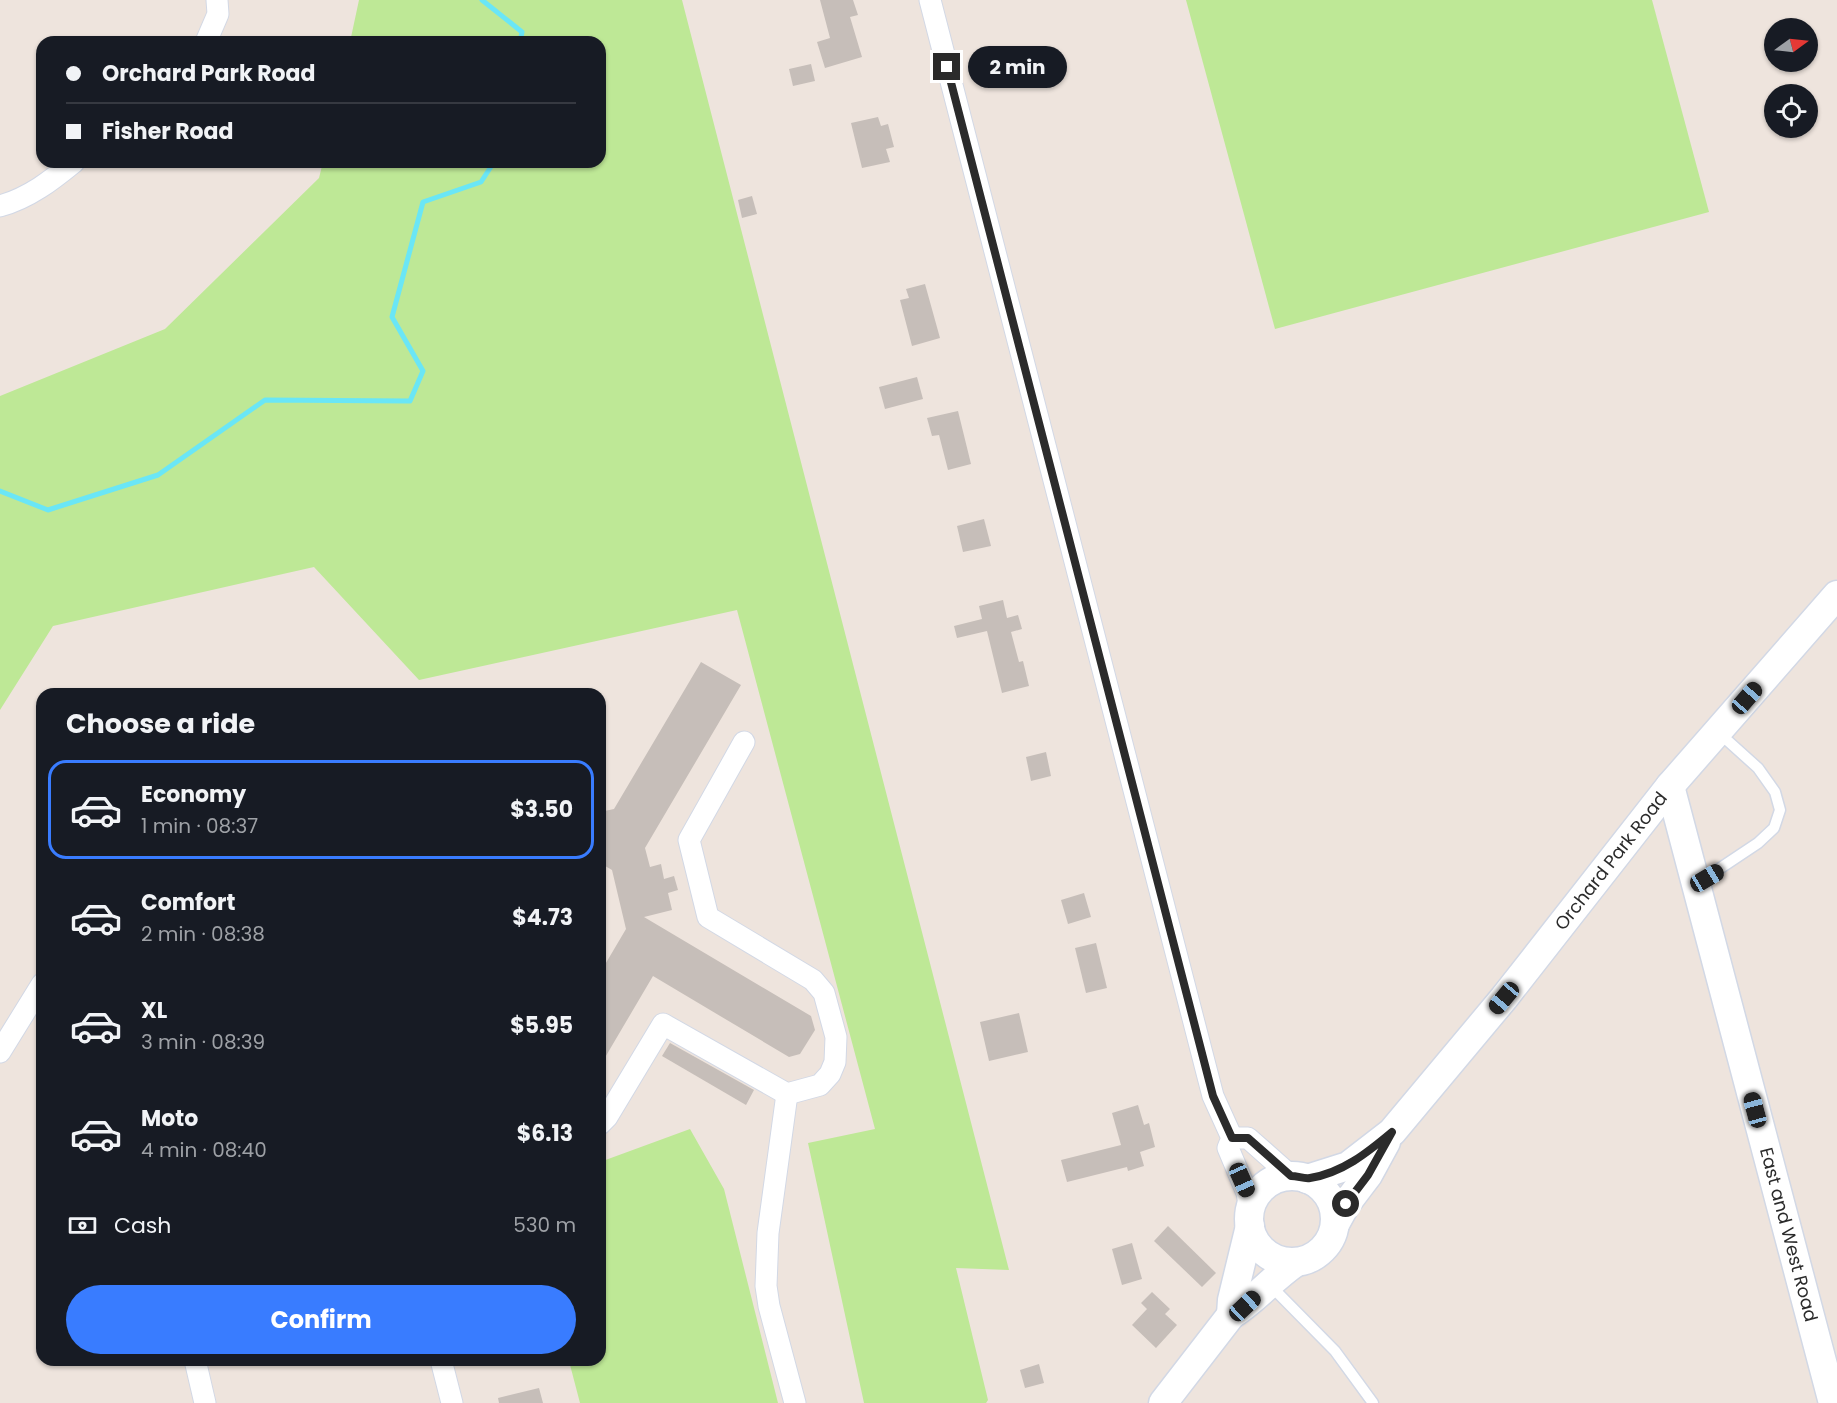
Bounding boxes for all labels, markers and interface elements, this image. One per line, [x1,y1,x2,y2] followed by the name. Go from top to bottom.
[1764,18,1818,72] north arrow
[1764,18,1818,138] map controls
[968,46,1067,88] callout: 2 min
[933,53,960,80] route end
[989,53,1046,81] text: 2 min
[102,58,315,89] text: Orchard Park Road
[1764,84,1818,138] button: locate
[102,116,234,147] text: Fisher Road
[1728,679,1766,717] car
[66,705,255,742] text: Choose a ride
[141,779,246,810] text: Economy
[69,783,123,837] icon: car
[1549,786,1673,935] street label: Orchard Park Road
[510,794,573,825] text: $3.50
[141,812,258,840] text: 1 min · 08:37
[1687,861,1727,895] car
[141,887,235,918] text: Comfort
[69,891,123,945] icon: car
[512,902,573,933] text: $4.73
[141,920,265,948] text: 2 min · 08:38
[1486,978,1522,1018] car
[141,995,167,1026] text: XL
[69,999,123,1053] icon: car
[510,1010,573,1041] text: $5.95
[141,1028,265,1056] text: 3 min · 08:39
[1742,1090,1768,1130] car
[141,1103,198,1134] text: Moto
[69,1107,123,1161] icon: car
[517,1118,573,1149] text: $6.13
[141,1136,267,1164] text: 4 min · 08:40
[1754,1145,1824,1324] street label: East and West Road
[1226,1160,1258,1200] car
[1332,1190,1359,1217] route start
[66,1209,99,1242] icon: cash
[114,1210,171,1241] text: Cash
[513,1211,576,1239] text: 530 m
[66,1285,576,1354] button: Confirm
[1226,1287,1264,1325] car

